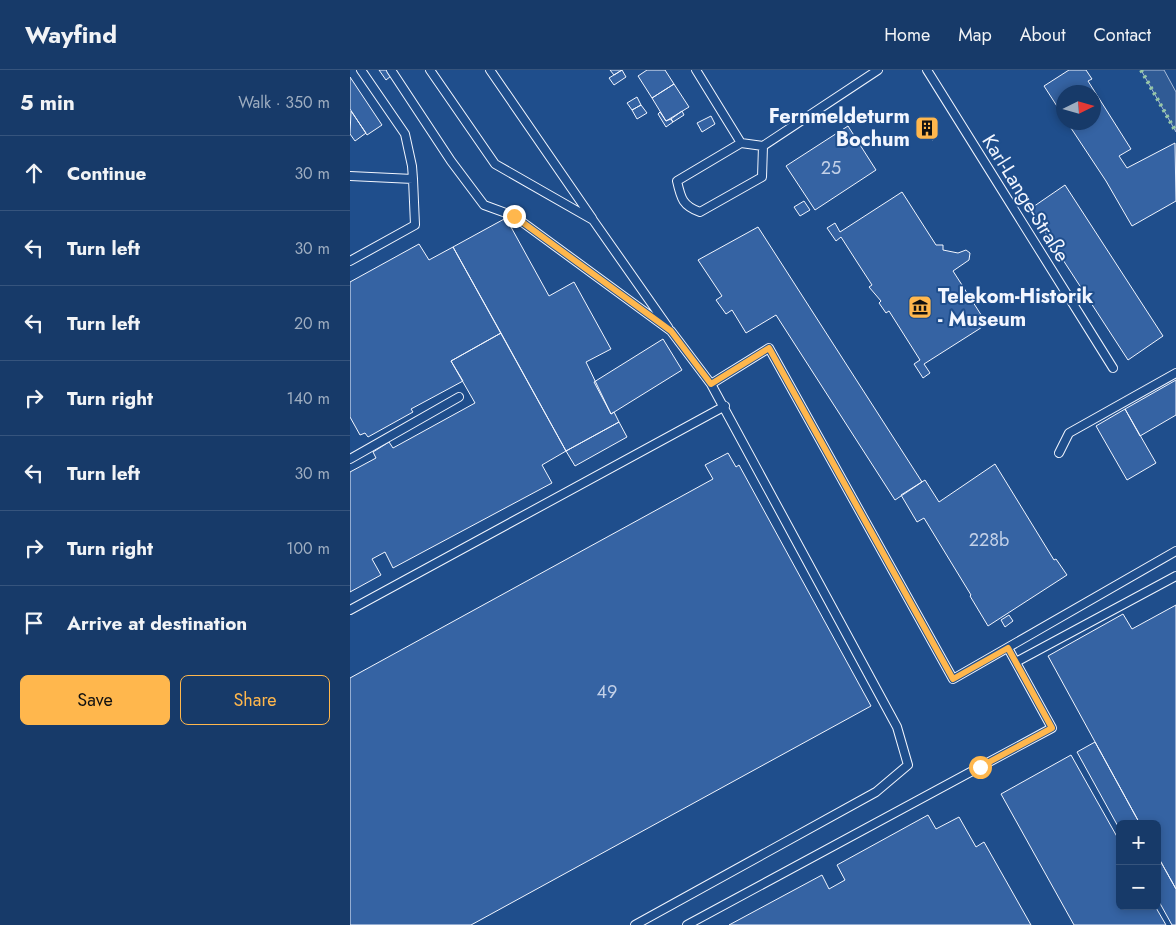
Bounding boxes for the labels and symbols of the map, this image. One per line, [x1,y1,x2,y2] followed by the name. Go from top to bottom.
[1056,85,1101,130] north arrow
[769,102,910,154] place label: Fernmeldeturm Bochum
[914,115,940,141] building icon: Fernmeldeturm Bochum
[975,129,1076,268] street label: Karl-Lange-Straße
[821,155,841,181] house number: 25
[503,205,526,228] route end
[938,282,1094,334] place label: Telekom-Historik - Museum
[907,294,933,320] museum icon: Telekom-Historik - Museum
[969,527,1009,553] house number: 228b
[597,679,617,705] house number: 49
[969,756,992,779] route start

